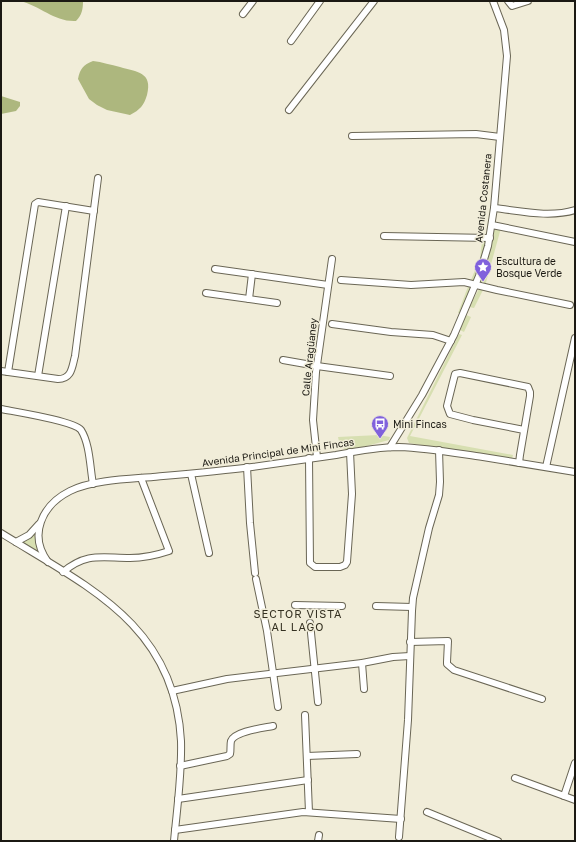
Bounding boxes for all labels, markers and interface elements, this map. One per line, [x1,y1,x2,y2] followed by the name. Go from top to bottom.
[472,153,494,243] street label: Avenida Costanera
[496,255,562,279] place label: Escultura de Bosque Verde
[473,257,493,282] place icon: Escultura de Bosque Verde
[299,317,319,397] street label: Calle Aragüaney
[370,414,390,439] bus stop icon: Mini Fincas
[393,418,447,430] place label: Mini Fincas
[201,435,355,469] street label: Avenida Principal de Mini Fincas
[254,607,343,633] district label: SECTOR VISTA AL LAGO

